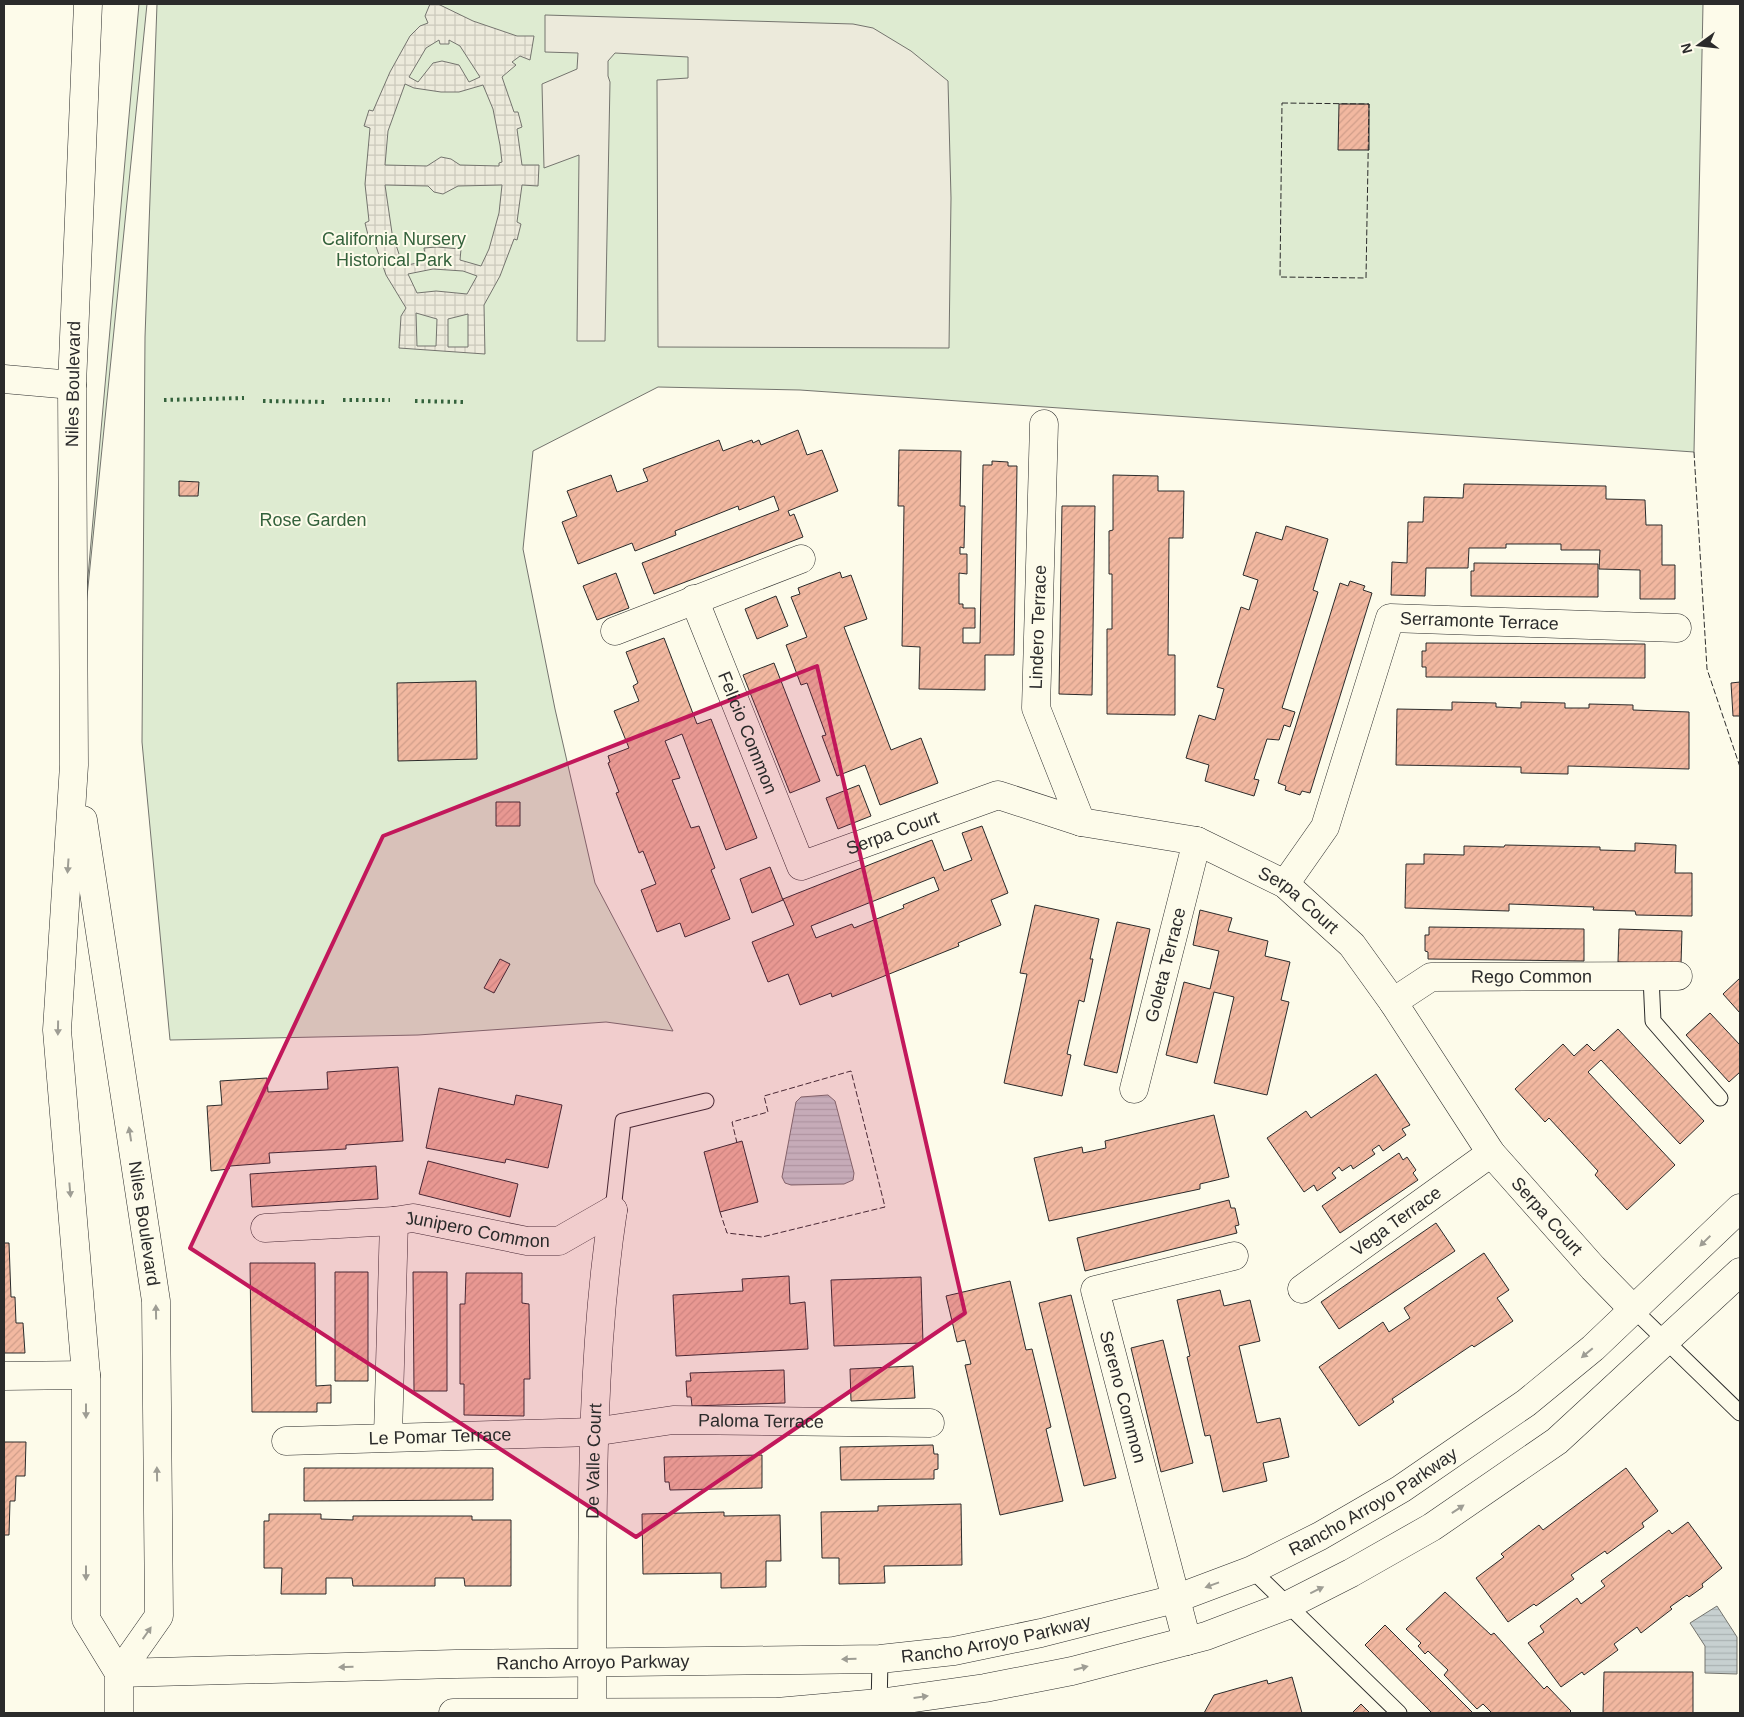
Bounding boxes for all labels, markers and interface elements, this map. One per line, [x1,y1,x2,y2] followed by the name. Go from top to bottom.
[1674,20,1724,70] north arrow
[1677,41,1695,55] text: N
[322,229,466,270] park label: California Nursery Historical Park
[62,321,84,447] street label: Niles Boulevard
[259,510,367,530] park label: Rose Garden
[1026,564,1050,690] street label: Lindero Terrace
[1400,608,1559,634] street label: Serramonte Terrace
[714,669,781,797] street label: Felicio Common
[844,807,942,859] street label: Serpa Court
[63,858,71,874] one-way arrow
[1255,863,1343,938] street label: Serpa Court
[1141,905,1190,1024] street label: Goleta Terrace
[1471,966,1592,987] street label: Rego Common
[54,1020,62,1036] one-way arrow
[126,1125,134,1141] one-way arrow
[125,1160,164,1287] street label: Niles Boulevard
[1507,1173,1587,1259] street label: Serpa Court
[67,1182,75,1198] one-way arrow
[1347,1182,1445,1260] street label: Vega Terrace
[404,1208,550,1251] street label: Junipero Common
[1700,1235,1712,1247] one-way arrow
[152,1303,160,1319] one-way arrow
[1096,1329,1150,1465] street label: Sereno Common
[1581,1347,1594,1358] one-way arrow
[82,1403,90,1419] one-way arrow
[583,1403,605,1519] street label: De Valle Court
[698,1410,824,1432] street label: Paloma Terrace
[368,1424,512,1449] street label: Le Pomar Terrace
[1286,1443,1461,1560] street label: Rancho Arroyo Parkway
[153,1466,161,1482] one-way arrow
[1451,1504,1465,1513] one-way arrow
[82,1565,90,1581] one-way arrow
[1205,1582,1220,1589] one-way arrow
[1310,1586,1325,1594] one-way arrow
[900,1611,1093,1667] street label: Rancho Arroyo Parkway
[142,1626,152,1640] one-way arrow
[496,1651,690,1674] street label: Rancho Arroyo Parkway
[841,1656,857,1664] one-way arrow
[337,1664,353,1672] one-way arrow
[1074,1664,1089,1672] one-way arrow
[914,1693,930,1701] one-way arrow

